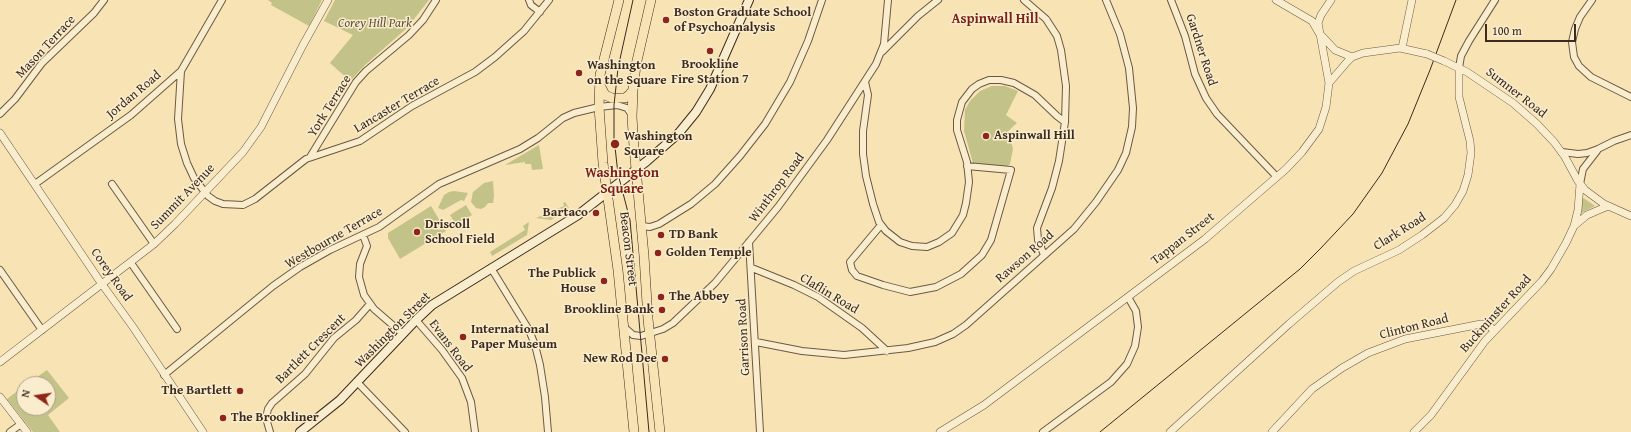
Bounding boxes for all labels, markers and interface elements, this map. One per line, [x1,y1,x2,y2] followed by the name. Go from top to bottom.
[674,5,811,36] place label: Boston Graduate School of Psychoanalysis
[951,11,1039,27] district label: Aspinwall Hill
[13,12,79,82] street label: Mason Terrace
[1182,12,1220,88] street label: Gardner Road
[661,15,671,25] marker: Boston Graduate School of Psychoanalysis
[338,16,412,32] park label: Corey Hill Park
[1487,16,1578,42] scale bar
[1492,22,1522,39] text: 100 m
[705,46,715,56] marker: Brookline Fire Station 7
[671,57,749,88] place label: Brookline Fire Station 7
[587,58,667,89] place label: Washington on the Square
[1483,64,1549,122] street label: Sumner Road
[104,68,164,122] street label: Jordan Road
[574,68,584,78] marker: Washington on the Square
[305,72,355,140] street label: York Terrace
[351,73,443,137] street label: Lancaster Terrace
[994,128,1075,144] place label: Aspinwall Hill
[624,129,693,160] place label: Washington Square
[981,131,991,141] marker: Aspinwall Hill
[609,138,621,150] marker: Washington Square
[746,150,808,226] street label: Winthrop Road
[148,161,218,233] street label: Summit Avenue
[585,165,659,198] district label: Washington Square
[283,204,385,272] street label: Westbourne Terrace
[543,205,588,221] place label: Bartaco
[591,208,601,218] marker: Bartaco
[1148,209,1218,269] street label: Tappan Street
[1371,210,1429,254] street label: Clark Road
[616,211,640,287] street label: Beacon Street
[425,217,495,248] place label: Driscoll School Field
[412,227,422,237] marker: Driscoll School Field
[669,227,718,243] place label: TD Bank
[993,228,1057,286] street label: Rawson Road
[656,230,666,240] marker: TD Bank
[87,245,135,305] street label: Corey Road
[666,245,752,261] place label: Golden Temple
[653,248,663,258] marker: Golden Temple
[528,266,596,297] place label: The Publick House
[797,270,861,318] street label: Claflin Road
[1457,272,1535,356] street label: Buckminster Road
[599,276,609,286] marker: The Publick House
[352,289,434,371] street label: Washington Street
[669,289,729,305] place label: The Abbey
[656,292,666,302] marker: The Abbey
[734,298,754,376] street label: Garrison Road
[564,302,654,318] place label: Brookline Bank
[657,305,667,315] marker: Brookline Bank
[273,311,349,387] street label: Bartlett Crescent
[1378,311,1450,343] street label: Clinton Road
[425,317,475,375] street label: Evans Road
[471,322,557,353] place label: International Paper Museum
[458,332,468,342] marker: International Paper Museum
[583,351,657,367] place label: New Rod Dee
[660,354,670,364] marker: New Rod Dee
[16,376,56,416] north arrow
[162,383,232,399] place label: The Bartlett
[235,386,245,396] marker: The Bartlett
[17,388,34,399] text: N
[231,410,319,426] place label: The Brookliner
[218,413,228,423] marker: The Brookliner

